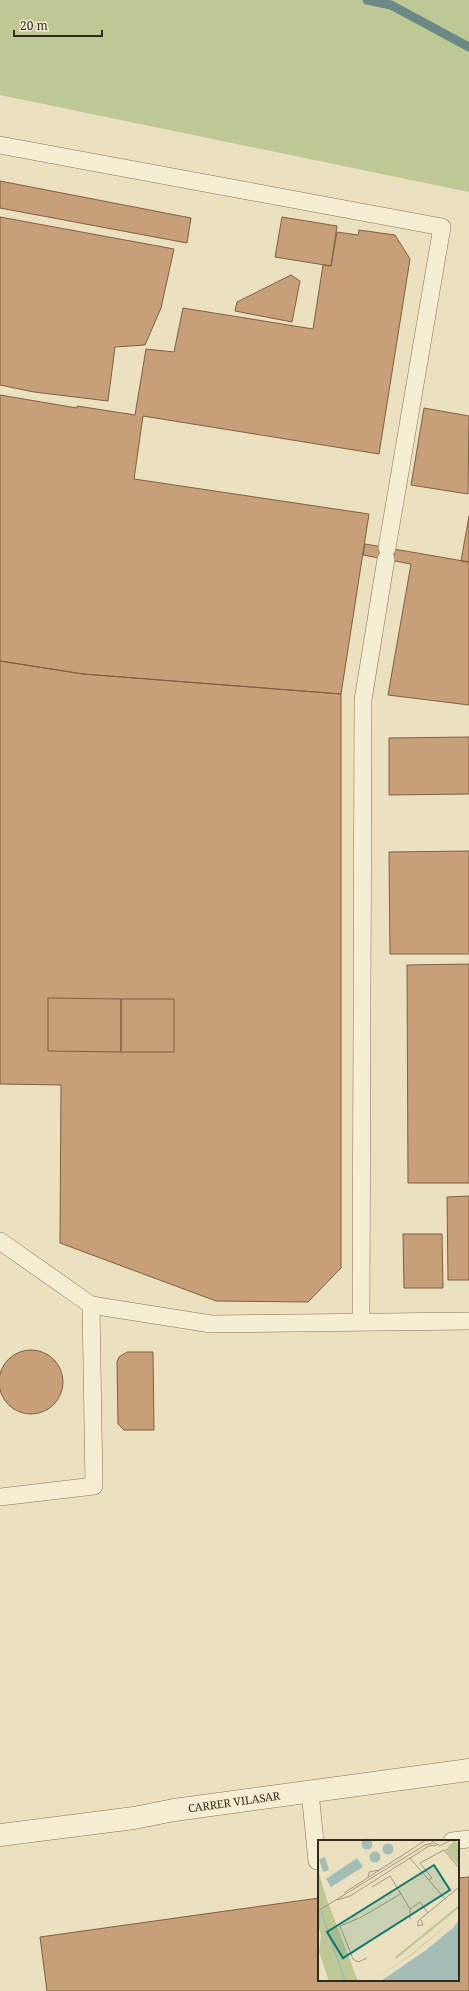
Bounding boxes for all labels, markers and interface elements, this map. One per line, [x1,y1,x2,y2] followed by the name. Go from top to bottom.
[14,12,102,38] scale bar
[20,17,48,34] text: 20 m
[187,1788,282,1815] street label: CARRER VILASAR
[318,1840,459,1981] inset map

